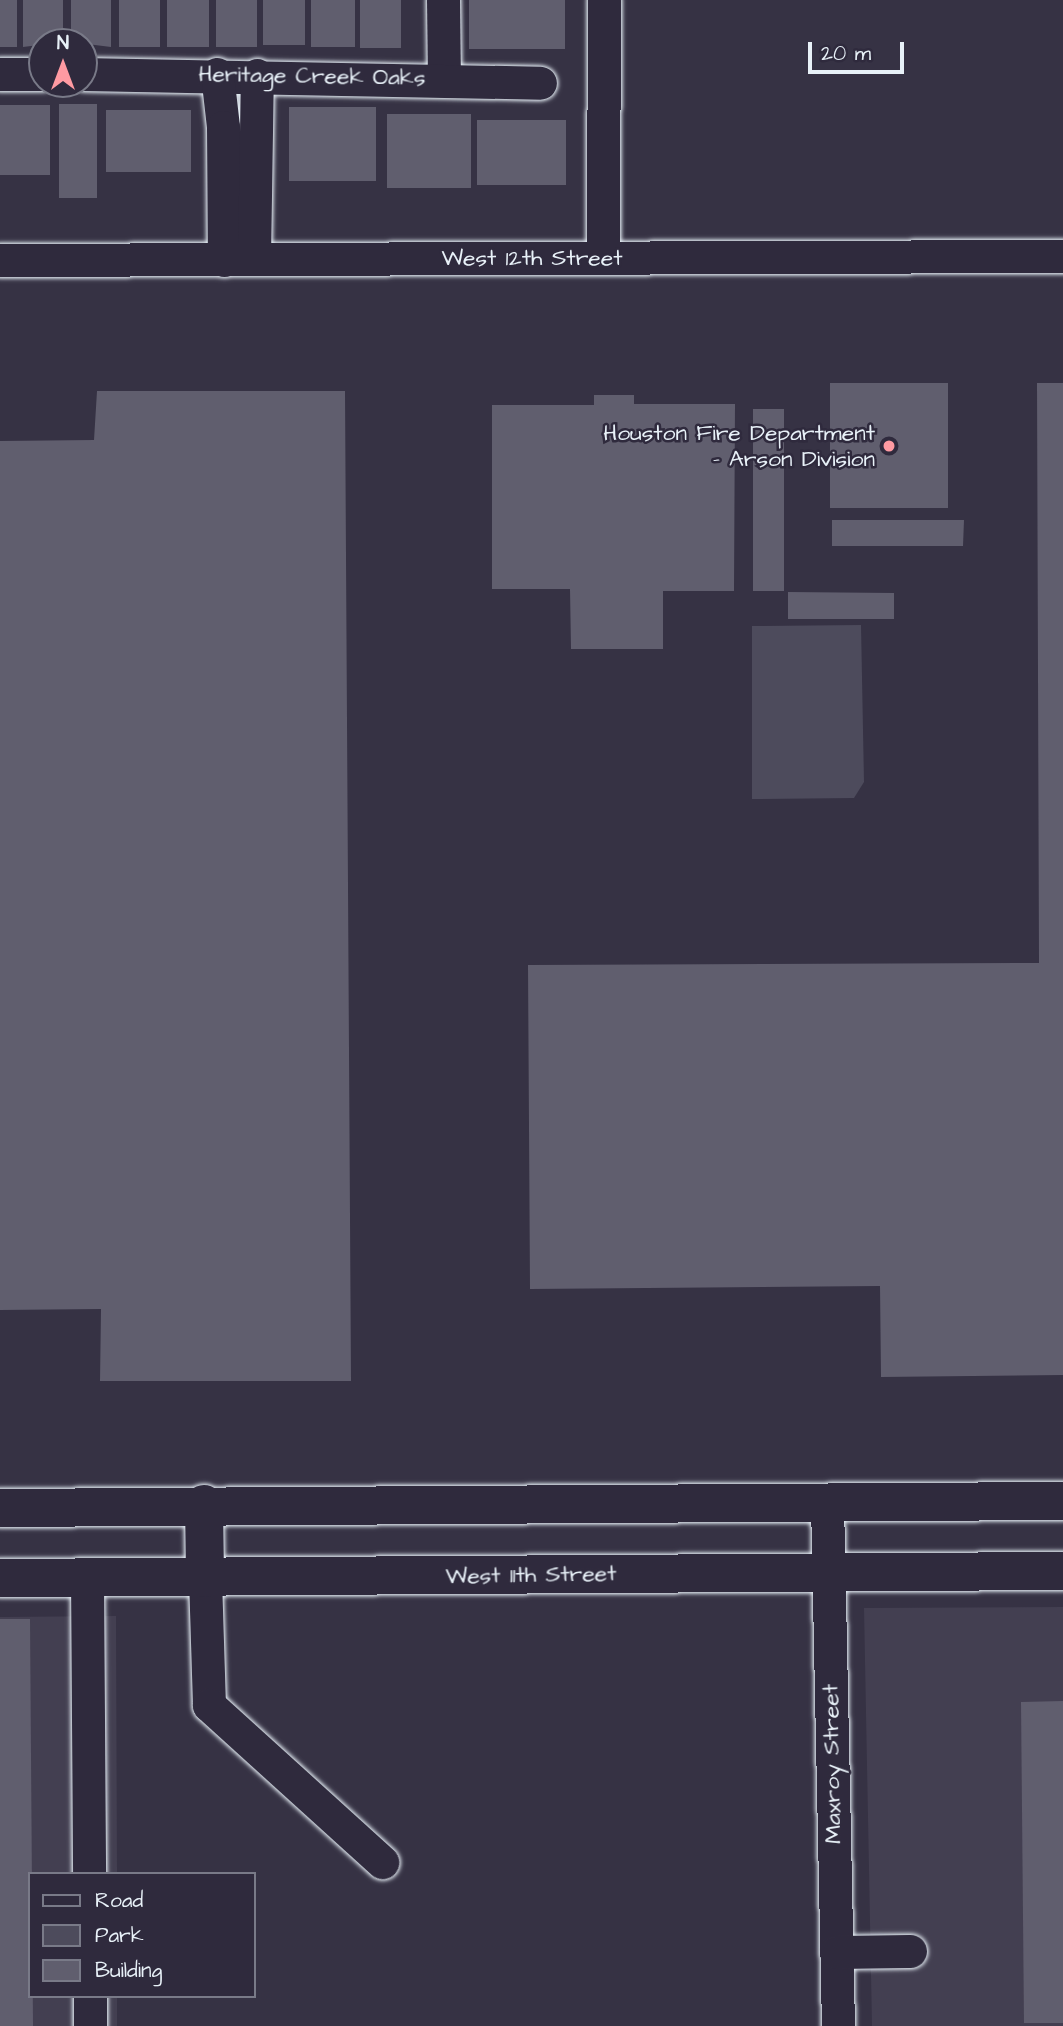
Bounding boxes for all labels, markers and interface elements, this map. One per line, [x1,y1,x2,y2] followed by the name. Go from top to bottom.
[28,28,98,98] north arrow
[811,28,907,72] scale bar
[57,30,69,57] text: N
[821,39,871,68] text: 20 m
[198,60,426,92] street label: Heritage Creek Oaks
[441,244,623,272] street label: West 12th Street
[603,419,875,473] place label: Houston Fire Department - Arson Division
[881,438,897,454] marker: Houston Fire Department - Arson Division
[445,1560,617,1590] street label: West 11th Street
[817,1684,847,1844] street label: Maxroy Street
[28,1872,256,1998] legend
[95,1886,143,1915] text: Road
[95,1921,144,1950] text: Park
[95,1956,162,1985] text: Building

